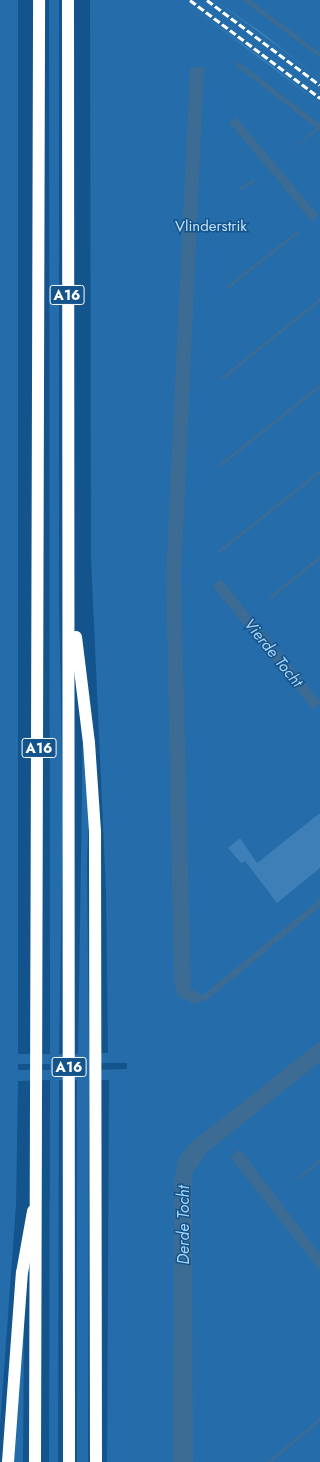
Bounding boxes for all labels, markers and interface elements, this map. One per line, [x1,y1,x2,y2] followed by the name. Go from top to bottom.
[175,218,247,236] park label: Vlinderstrik
[49,283,85,307] road number: A16
[240,615,306,691] water label: Vierde Tocht
[21,736,57,760] road number: A16
[51,1055,87,1079] road number: A16
[174,1186,194,1264] water label: Derde Tocht

